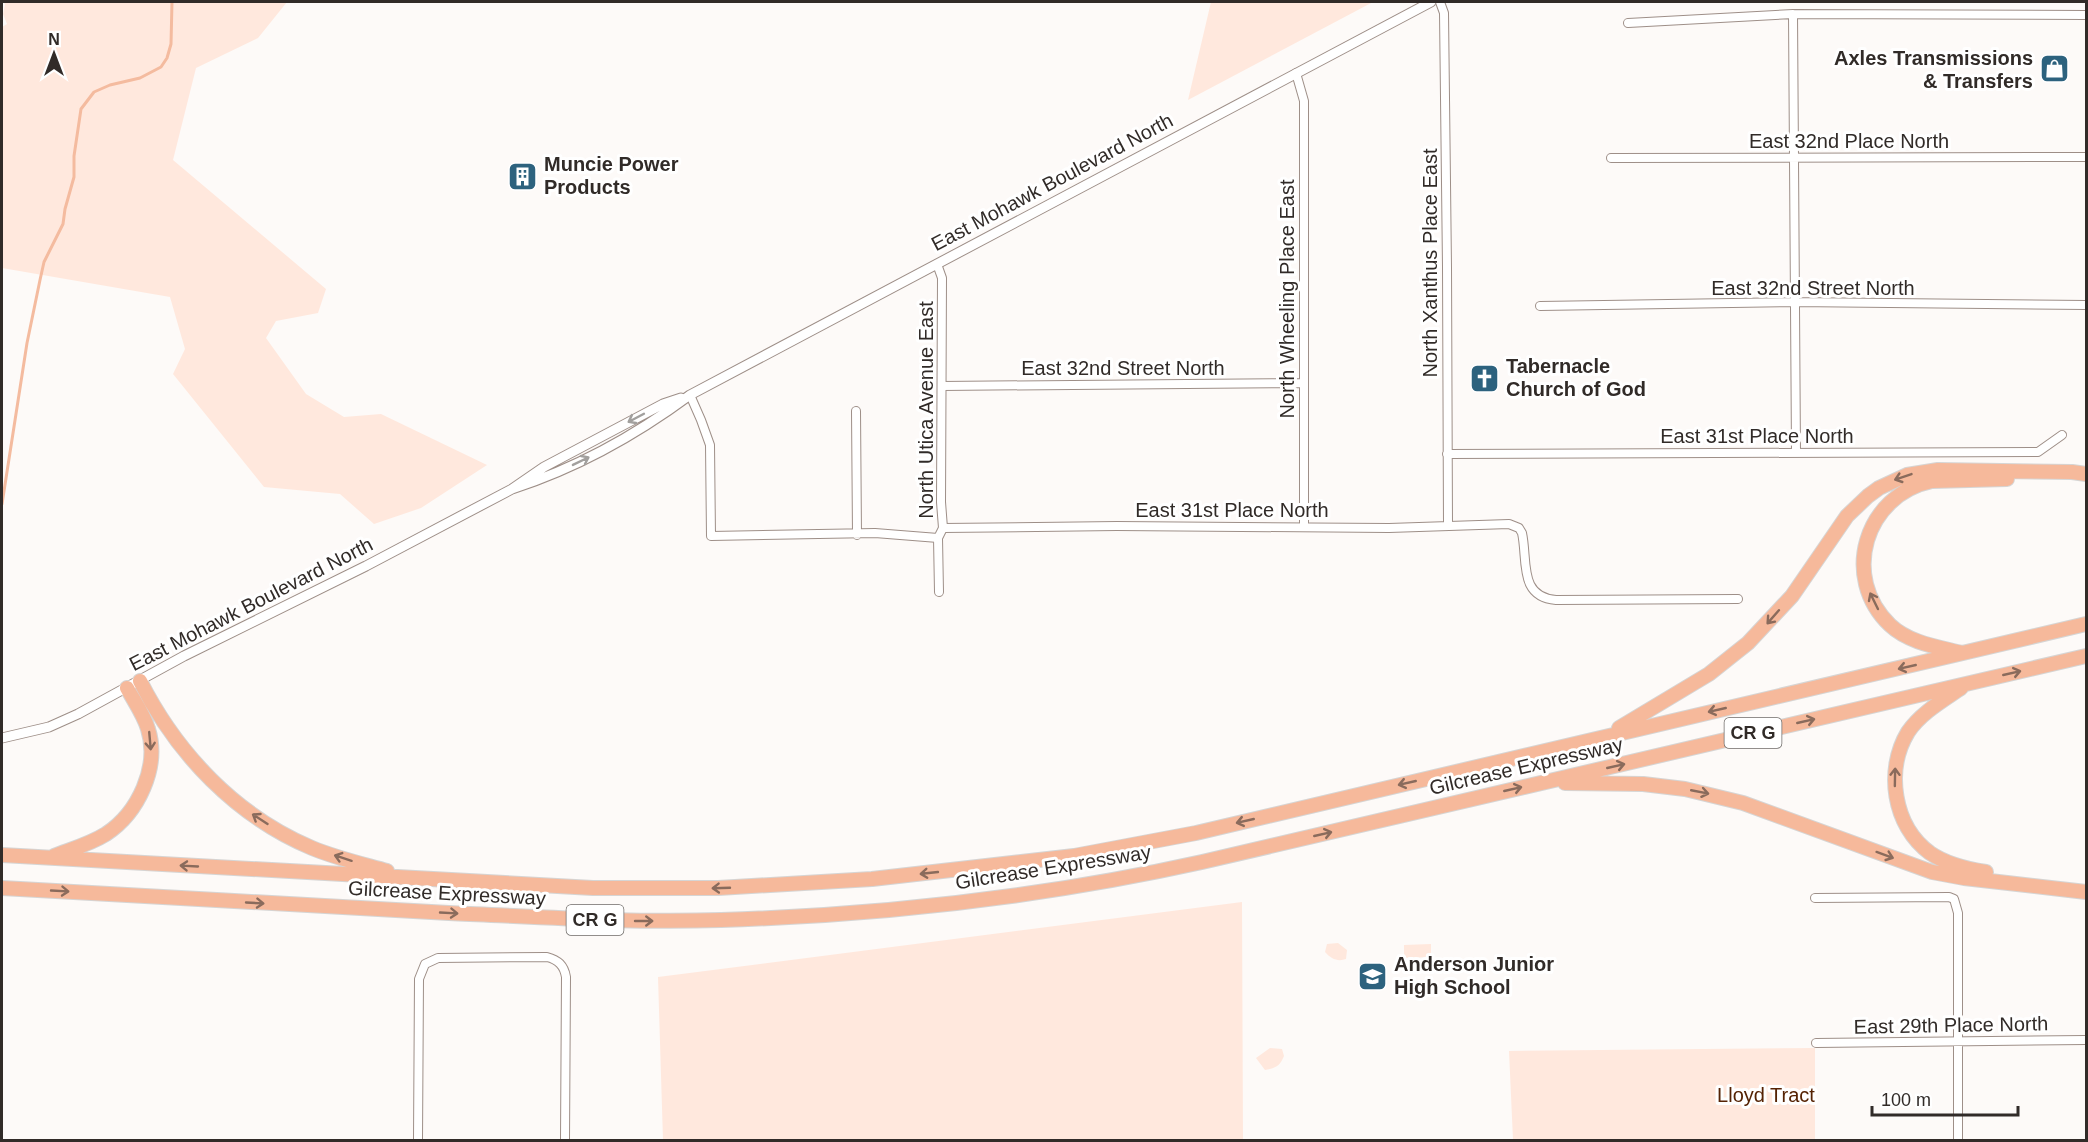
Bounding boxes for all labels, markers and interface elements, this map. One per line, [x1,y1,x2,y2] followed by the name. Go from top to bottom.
[24,24,84,84] north arrow
[48,31,60,48] text: N
[1834,47,2033,92] place label: Axles Transmissions & Transfers
[2038,53,2070,85] shop icon: Axles Transmissions & Transfers
[928,109,1176,255] street label: East Mohawk Boulevard North
[1749,130,1949,152] street label: East 32nd Place North
[1419,148,1441,378] street label: North Xanthus Place East
[544,153,679,198] place label: Muncie Power Products
[507,160,539,192] building icon: Muncie Power Products
[1276,179,1298,419] street label: North Wheeling Place East
[1711,277,1915,299] street label: East 32nd Street North
[915,301,937,519] street label: North Utica Avenue East
[1506,355,1646,400] place label: Tabernacle Church of God
[1021,357,1225,379] street label: East 32nd Street North
[1469,362,1501,394] church icon: Tabernacle Church of God
[628,413,646,424] one-way arrow
[1660,425,1854,447] street label: East 31st Place North
[572,455,589,467] one-way arrow
[1894,473,1913,484] one-way arrow
[1135,499,1329,521] street label: East 31st Place North
[126,533,376,675] street label: East Mohawk Boulevard North
[1867,592,1879,610] one-way arrow
[1766,609,1780,624] one-way arrow
[1898,662,1917,674] one-way arrow
[2002,667,2021,678] one-way arrow
[1708,705,1727,717] one-way arrow
[1796,715,1815,726] one-way arrow
[1724,718,1782,748] road number: CR G
[145,731,156,750] one-way arrow
[1427,733,1625,799] street label: Gilcrease Expressway
[1606,759,1625,771] one-way arrow
[1890,768,1901,787] one-way arrow
[1398,777,1417,789] one-way arrow
[1503,782,1522,794] one-way arrow
[1690,787,1710,798] one-way arrow
[253,813,269,825] one-way arrow
[1236,816,1255,828] one-way arrow
[1314,827,1333,839] one-way arrow
[954,841,1152,893] street label: Gilcrease Expressway
[1875,851,1894,862] one-way arrow
[334,852,353,863] one-way arrow
[179,860,199,871] one-way arrow
[919,868,939,879] one-way arrow
[348,877,546,909] street label: Gilcrease Expressway
[711,882,731,893] one-way arrow
[49,885,69,896] one-way arrow
[244,897,264,908] one-way arrow
[566,905,624,935] road number: CR G
[439,907,459,918] one-way arrow
[634,915,654,927] one-way arrow
[1394,953,1554,998] place label: Anderson Junior High School
[1357,960,1389,992] school or university icon: Anderson Junior High School
[1854,1012,2048,1038] street label: East 29th Place North
[1872,1079,2018,1117] scale bar
[1717,1084,1815,1106] park label: Lloyd Tract
[1881,1090,1931,1110] text: 100 m

